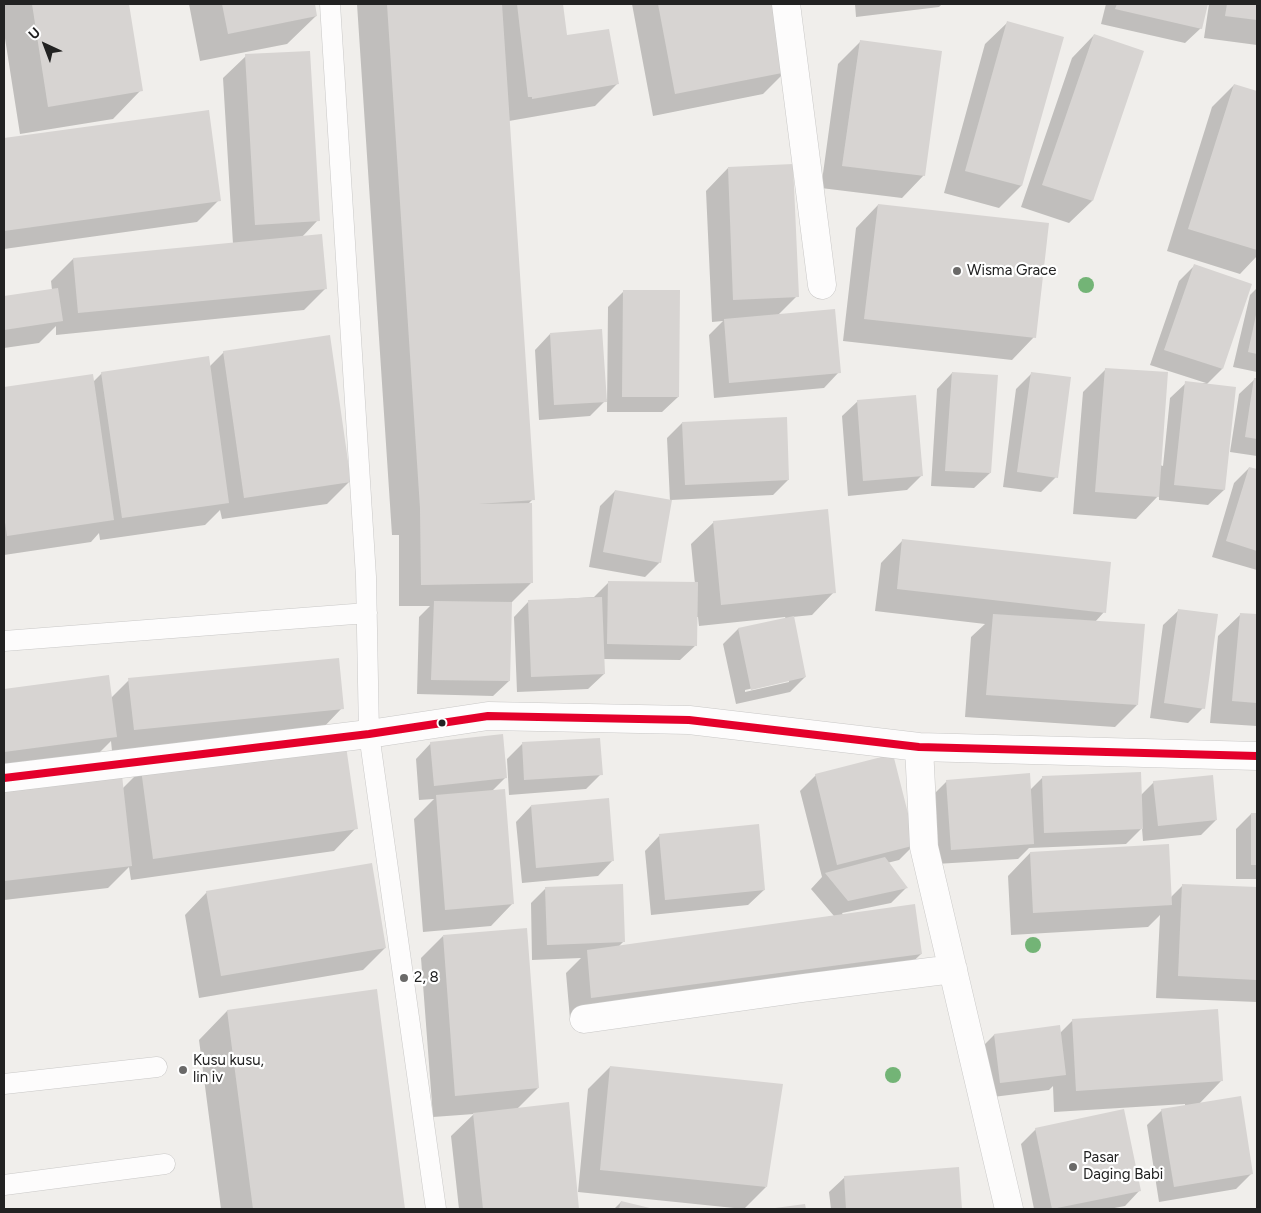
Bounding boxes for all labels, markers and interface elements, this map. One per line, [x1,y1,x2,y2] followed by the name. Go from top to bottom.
[20,20,70,70] north arrow
[25,24,44,43] text: U
[967,262,1056,280] place label: Wisma Grace
[951,265,963,277] marker: Wisma Grace
[437,718,447,728] unlabelled marker
[414,969,439,987] place label: 2, 8
[398,972,410,984] marker: 2, 8
[193,1052,264,1087] place label: Kusu kusu, lin iv
[177,1064,189,1076] marker: Kusu kusu, lin iv
[1083,1149,1163,1184] place label: Pasar Daging Babi
[1067,1161,1079,1173] marker: Pasar Daging Babi

